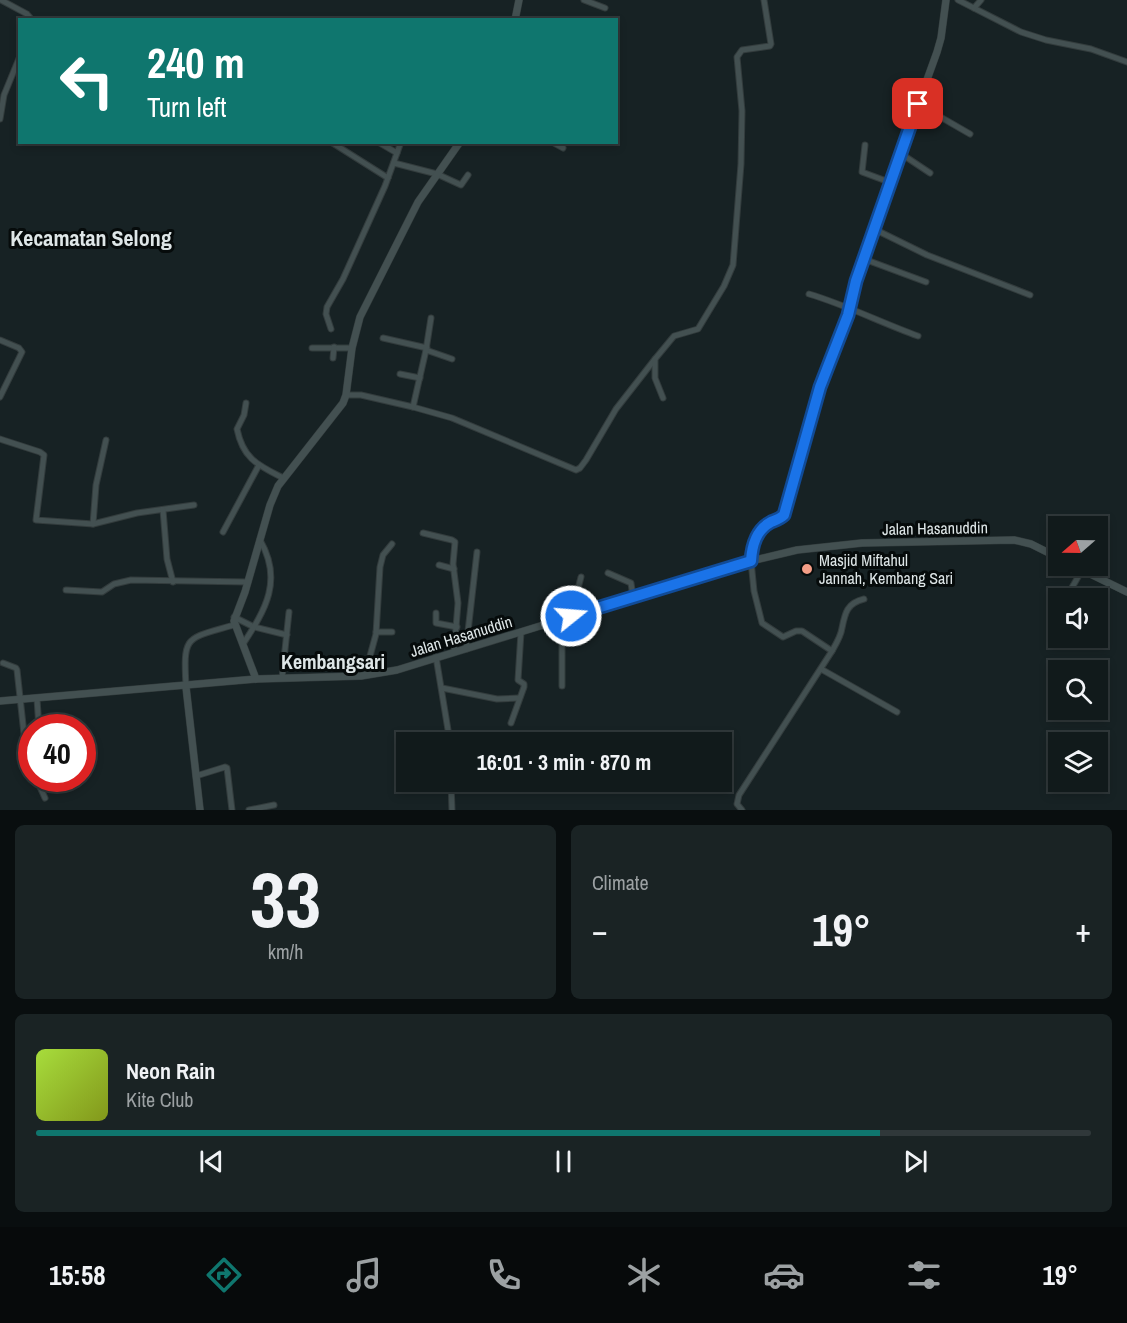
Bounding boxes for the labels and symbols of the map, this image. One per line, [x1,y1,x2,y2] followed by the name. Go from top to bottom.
[892,78,943,129] pin
[10,223,172,253] district label: Kecamatan Selong
[882,516,988,540] street label: Jalan Hasanuddin
[1048,516,1108,576] north arrow
[819,549,953,589] place label: Masjid Miftahul Jannah, Kembang Sari
[800,562,814,576] marker: Masjid Miftahul Jannah, Kembang Sari
[539,584,603,648] position arrow
[407,610,515,662] street label: Jalan Hasanuddin
[281,648,385,675] district label: Kembangsari
[18,714,96,792] speed limit sign: 40

